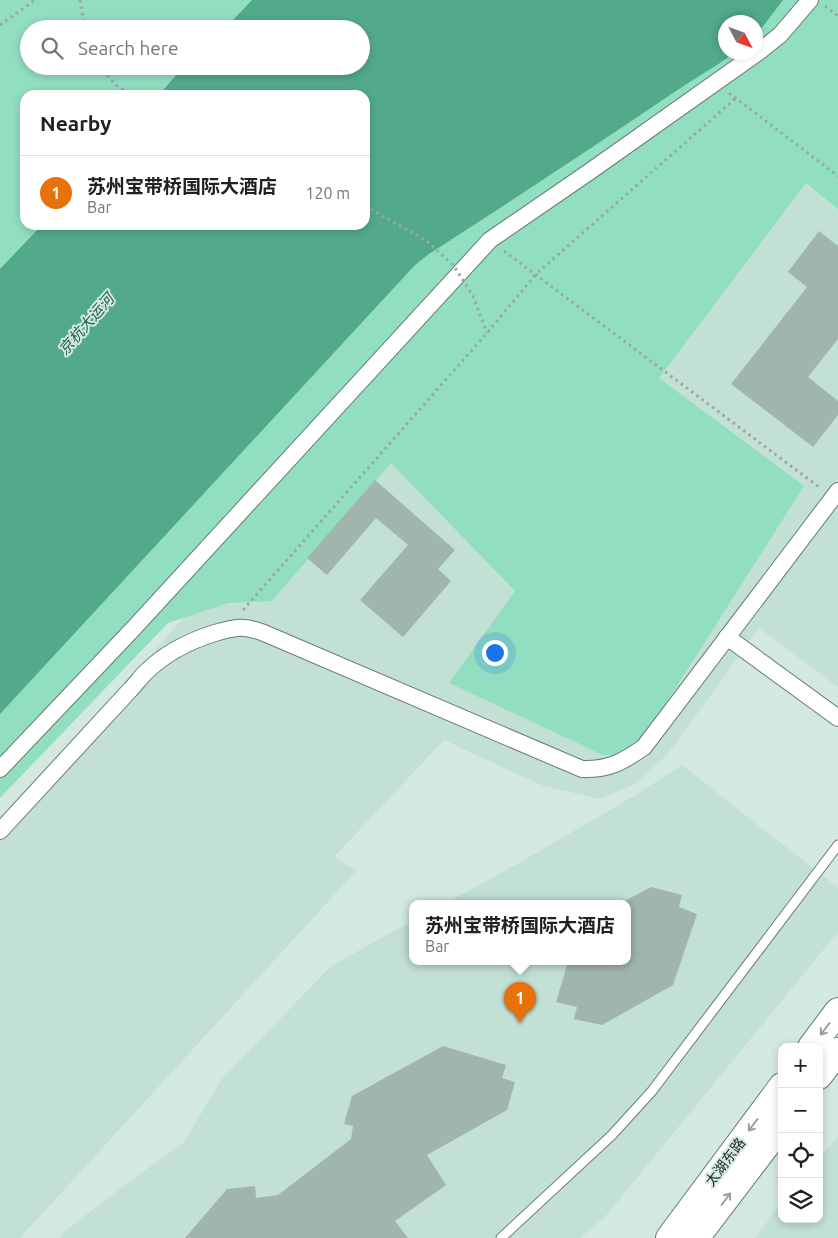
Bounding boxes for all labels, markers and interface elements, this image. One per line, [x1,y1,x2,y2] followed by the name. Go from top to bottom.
[718,15,763,60] north arrow
[20,20,370,75] search box
[38,34,66,62] icon: search
[78,37,178,59] text: Search here
[40,111,111,135] text: Nearby
[87,175,277,197] text: 苏州宝带桥国际大酒店
[51,184,61,202] text: 1
[305,184,350,202] text: 120 m
[87,198,111,216] text: Bar
[55,288,119,358] water label: 京杭大运河
[482,640,508,666] your location
[409,900,631,965] popup
[425,914,615,936] text: 苏州宝带桥国际大酒店
[425,937,449,955] text: Bar
[504,982,536,1023] pin: 1
[819,1022,830,1035] one-way arrow
[778,1043,823,1223] map controls
[778,1043,823,1088] button: +
[778,1088,823,1133] button: −
[747,1118,758,1131] one-way arrow
[778,1133,823,1178] button: locate
[702,1135,748,1189] street label: 太湖东路
[778,1178,823,1223] button: layers
[720,1193,731,1206] one-way arrow

